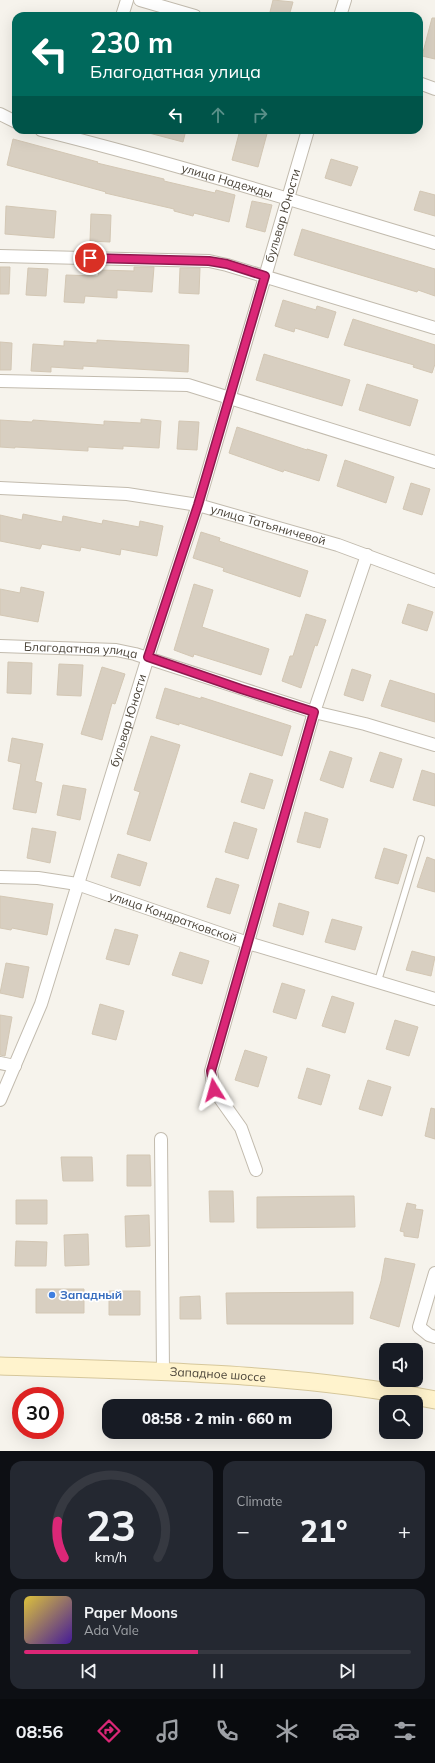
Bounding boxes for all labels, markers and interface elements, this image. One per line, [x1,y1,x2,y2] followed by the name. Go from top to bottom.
[90,25,173,60] text: 230 m
[24,28,76,80] icon: left
[90,60,261,83] text: Благодатная улица
[165,104,187,126] icon: left
[207,104,229,126] icon: ahead
[249,104,271,126] icon: right
[180,160,275,201] street label: улица Надежды
[262,167,303,264] street label: бульвар Юности
[73,241,107,275] pin
[79,247,101,269] icon: arrive
[209,501,328,548] street label: улица Татьяничевой
[24,639,139,661] street label: Благодатная улица
[107,672,149,769] street label: бульвар Юности
[107,888,239,946] street label: улица Кондратковской
[193,1069,235,1111] position arrow
[60,1287,122,1302] place label: Западный
[47,1290,57,1300] marker: Западный
[379,1343,423,1439] map controls
[379,1343,423,1387] button: sound
[169,1364,267,1385] street label: Западное шоссе
[12,1387,64,1439] speed limit sign: 30
[379,1395,423,1439] button: search
[142,1409,292,1428] text: 08:58 · 2 min · 660 m
[237,1493,282,1509] text: Climate
[86,1499,136,1551] text: 23
[300,1512,348,1550] text: 21°
[237,1517,250,1545] text: −
[398,1517,411,1545] text: +
[95,1548,127,1566] text: km/h
[84,1603,178,1622] text: Paper Moons
[84,1622,139,1638] text: Ada Vale
[78,1660,100,1682] icon: previous
[207,1660,229,1682] icon: pause
[336,1660,358,1682] icon: next
[95,1717,123,1745] icon: directions
[154,1717,182,1745] icon: music
[213,1717,241,1745] icon: phone
[273,1717,301,1745] icon: climate
[332,1717,360,1745] icon: car
[391,1717,419,1745] icon: filters
[16,1720,63,1743] text: 08:56

